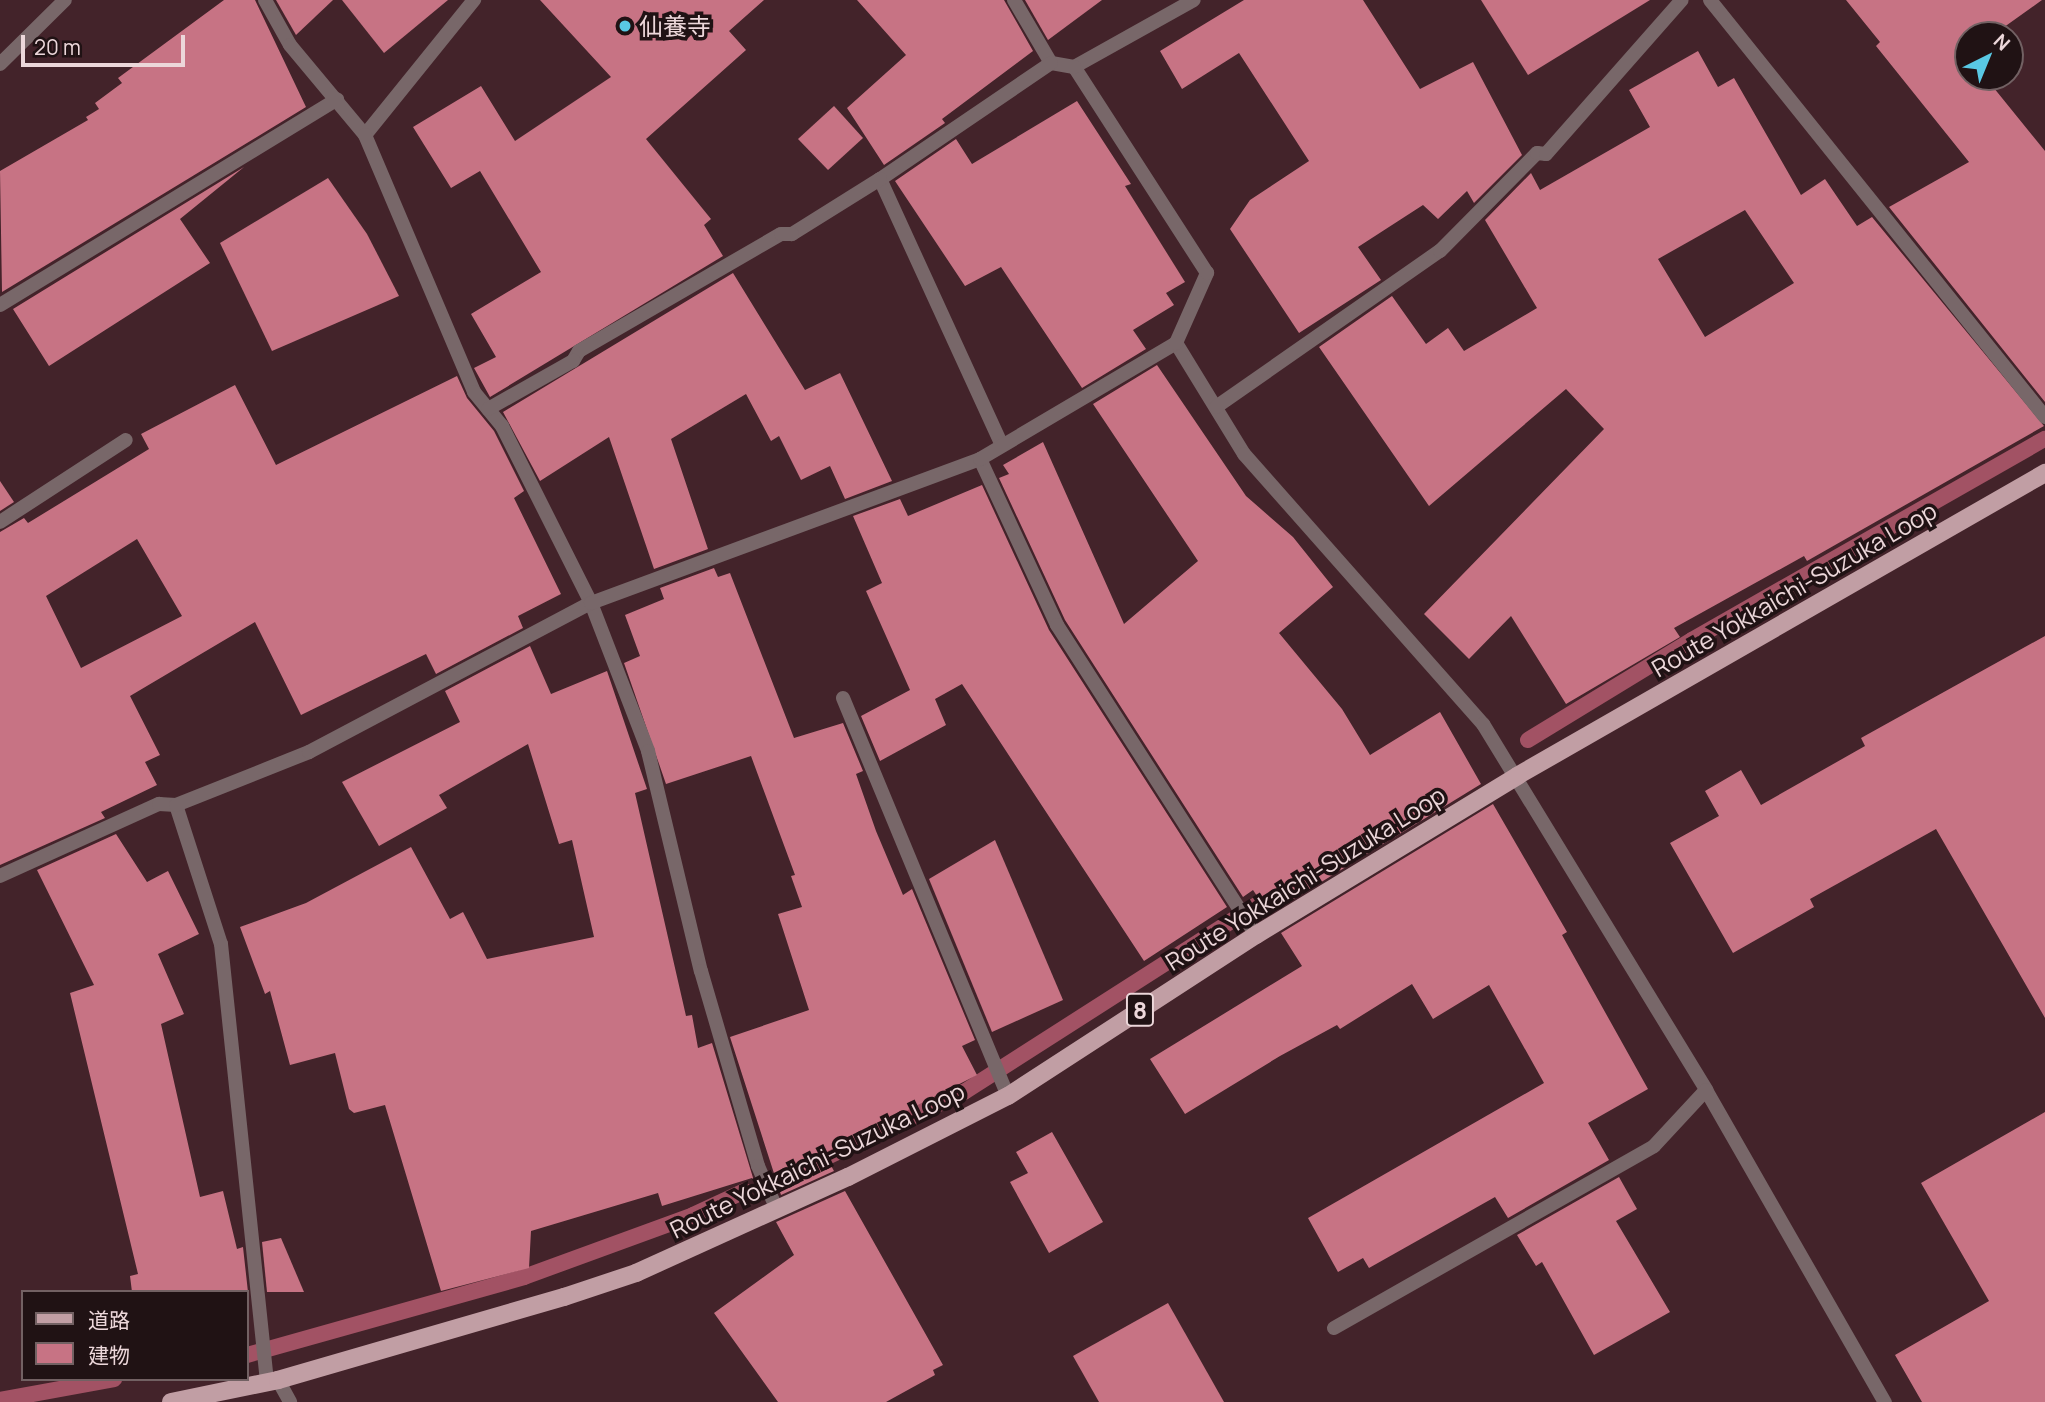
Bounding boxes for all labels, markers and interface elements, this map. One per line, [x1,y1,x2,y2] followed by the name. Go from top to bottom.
[639,12,711,40] place label: 仙養寺
[617,18,633,34] marker: 仙養寺
[24,21,189,65] scale bar
[1954,21,2024,91] north arrow
[1988,28,2016,56] text: N
[34,33,81,61] text: 20 m
[1646,496,1942,682] street label: Route Yokkaichi-Suzuka Loop
[1160,780,1450,976] street label: Route Yokkaichi-Suzuka Loop
[1124,990,1156,1030] road number: 8
[665,1076,969,1244] street label: Route Yokkaichi-Suzuka Loop
[21,1290,248,1381] legend
[88,1306,130,1334] text: 道路
[88,1341,130,1369] text: 建物

